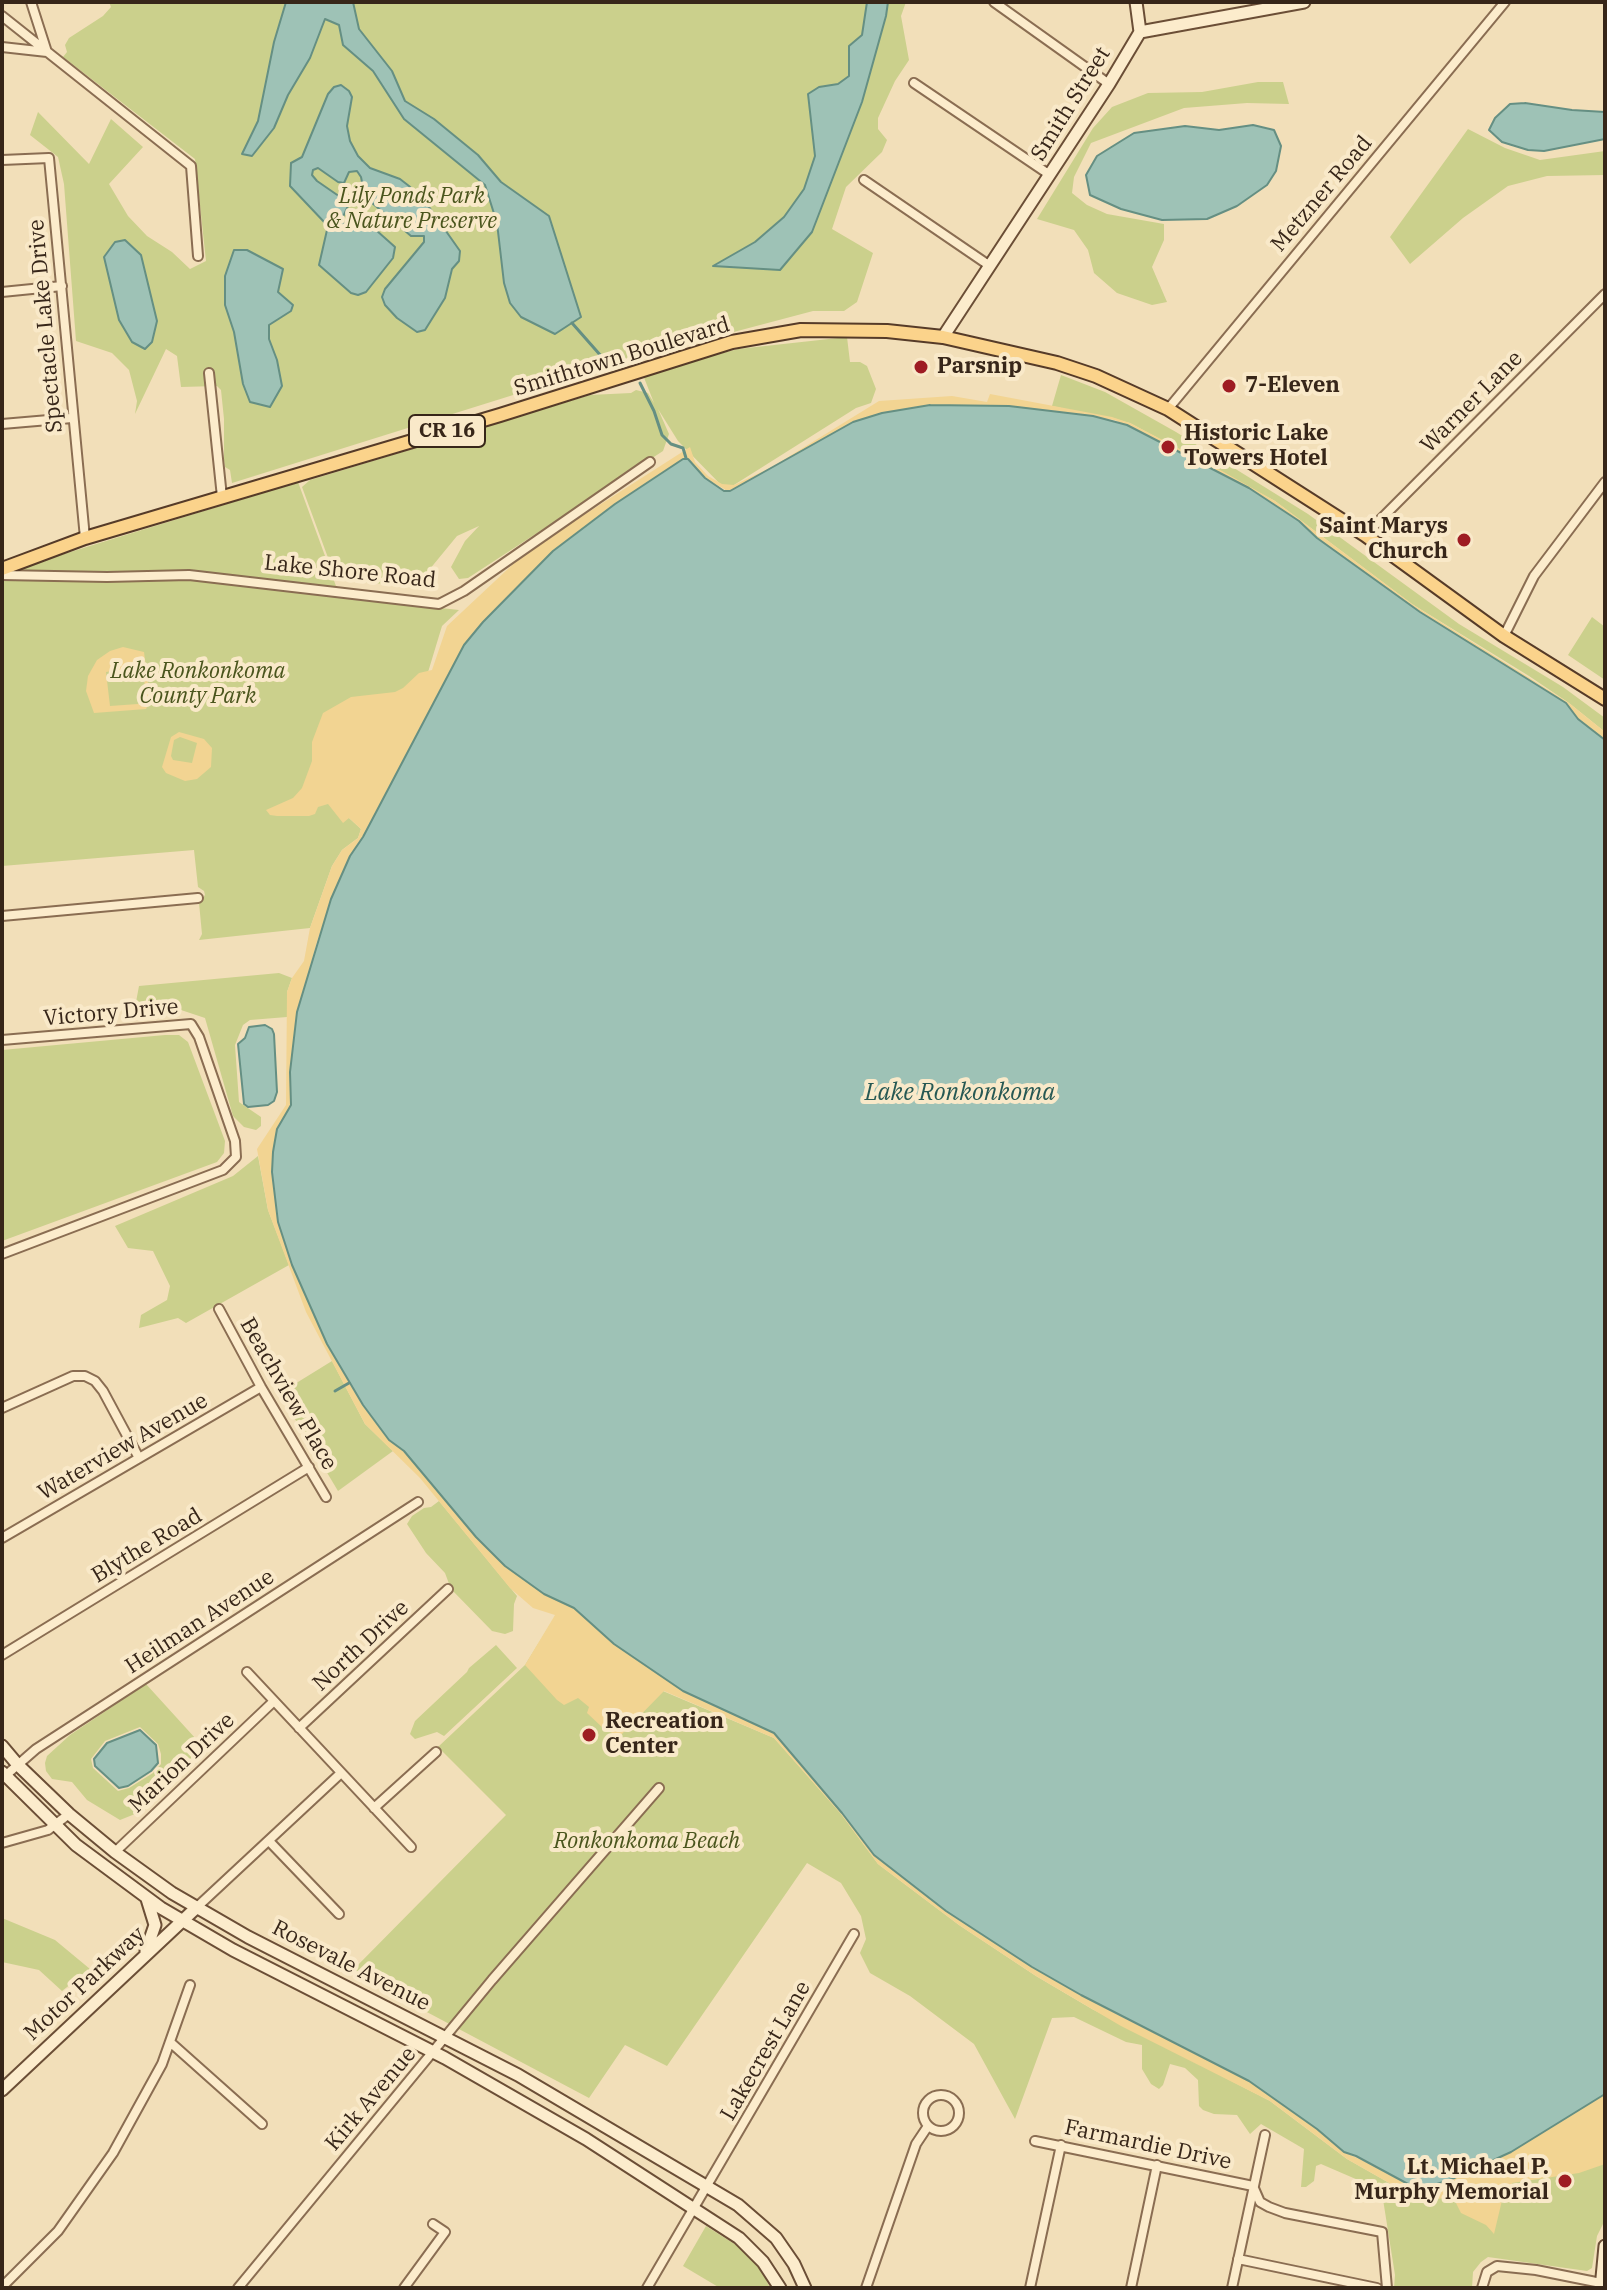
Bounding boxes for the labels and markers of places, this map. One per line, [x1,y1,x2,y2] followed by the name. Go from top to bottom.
[937,354,1022,380] place label: Parsnip
[912,358,930,376] marker: Parsnip
[1245,373,1340,399] place label: 7-Eleven
[1220,377,1238,395] marker: 7-Eleven
[1184,421,1329,472] place label: Historic Lake Towers Hotel
[1159,438,1177,456] marker: Historic Lake Towers Hotel
[1319,514,1448,566] place label: Saint Marys Church
[1455,531,1473,549] marker: Saint Marys Church
[605,1709,724,1760] place label: Recreation Center
[580,1726,598,1744] marker: Recreation Center
[1354,2155,1549,2206] place label: Lt. Michael P. Murphy Memorial
[1556,2172,1574,2190] marker: Lt. Michael P. Murphy Memorial

